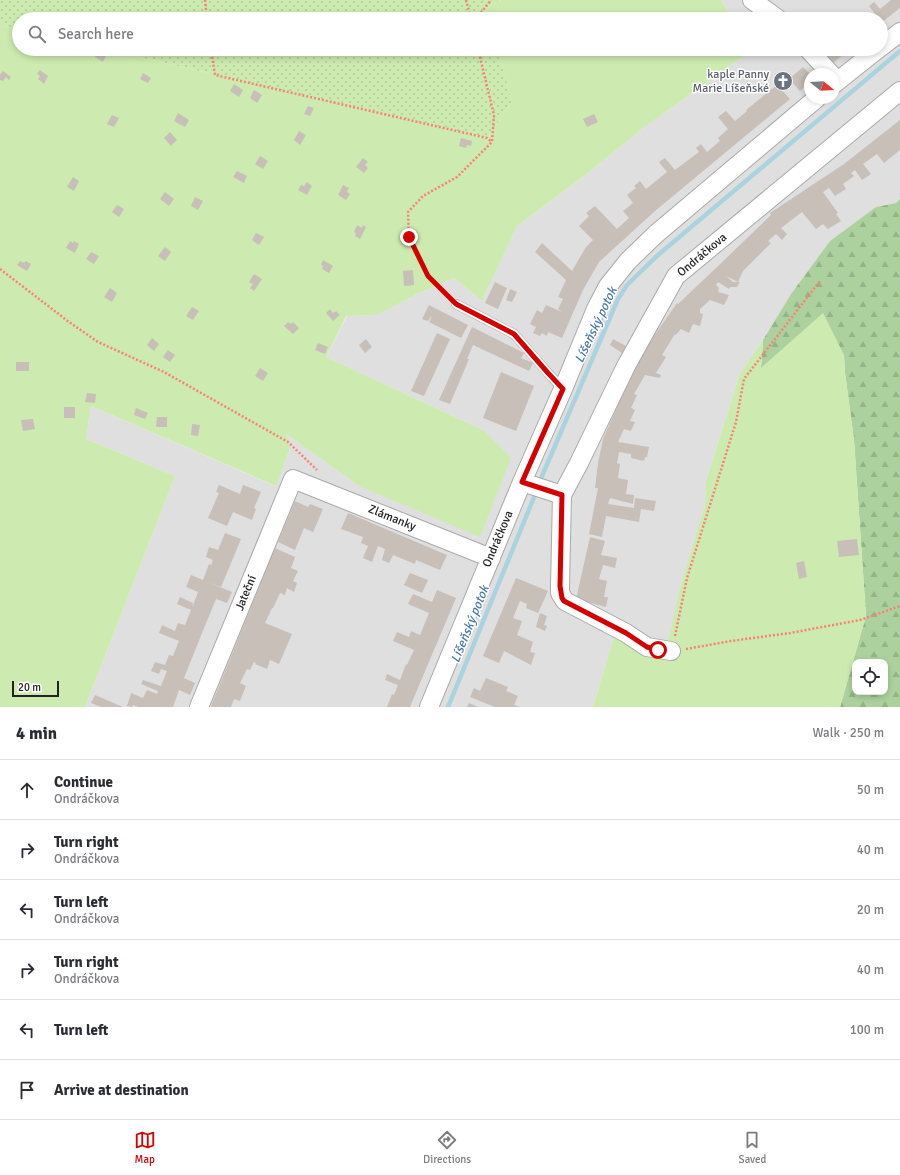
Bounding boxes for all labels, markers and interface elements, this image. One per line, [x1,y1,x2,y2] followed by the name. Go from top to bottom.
[12,12,888,56] search box
[26,23,48,45] icon: search
[58,25,134,43] text: Search here
[693,67,769,96] place label: kaple Panny Marie Líšeňské
[804,68,840,104] north arrow
[772,70,794,92] church icon: kaple Panny Marie Líšeňské
[400,228,418,246] route end
[674,230,730,280] street label: Ondráčkova
[571,283,621,365] water label: Líšeňský potok
[366,502,418,534] street label: Zlámanky
[479,508,517,570] street label: Ondráčkova
[232,573,260,613] street label: Jateční
[447,582,493,665] water label: Líšeňský potok
[649,641,667,659] route start
[852,659,888,695] map controls
[852,659,888,695] button: locate
[12,679,59,698] scale bar
[18,681,41,694] text: 20 m
[16,723,57,744] text: 4 min
[813,725,884,741] text: Walk · 250 m
[54,773,113,791] text: Continue
[16,779,38,801] icon: ahead
[857,782,884,798] text: 50 m
[54,791,119,807] text: Ondráčkova
[54,833,119,851] text: Turn right
[16,839,38,861] icon: right
[857,842,884,858] text: 40 m
[54,851,119,867] text: Ondráčkova
[54,893,108,911] text: Turn left
[16,899,38,921] icon: left
[857,902,884,918] text: 20 m
[54,911,119,927] text: Ondráčkova
[54,953,119,971] text: Turn right
[16,959,38,981] icon: right
[857,962,884,978] text: 40 m
[54,971,119,987] text: Ondráčkova
[16,1019,38,1041] icon: left
[54,1021,108,1039] text: Turn left
[850,1022,884,1038] text: 100 m
[16,1079,38,1101] icon: arrive
[54,1081,189,1099] text: Arrive at destination
[134,1129,156,1166] tab: Map
[423,1129,471,1166] tab: Directions
[739,1129,766,1166] tab: Saved

